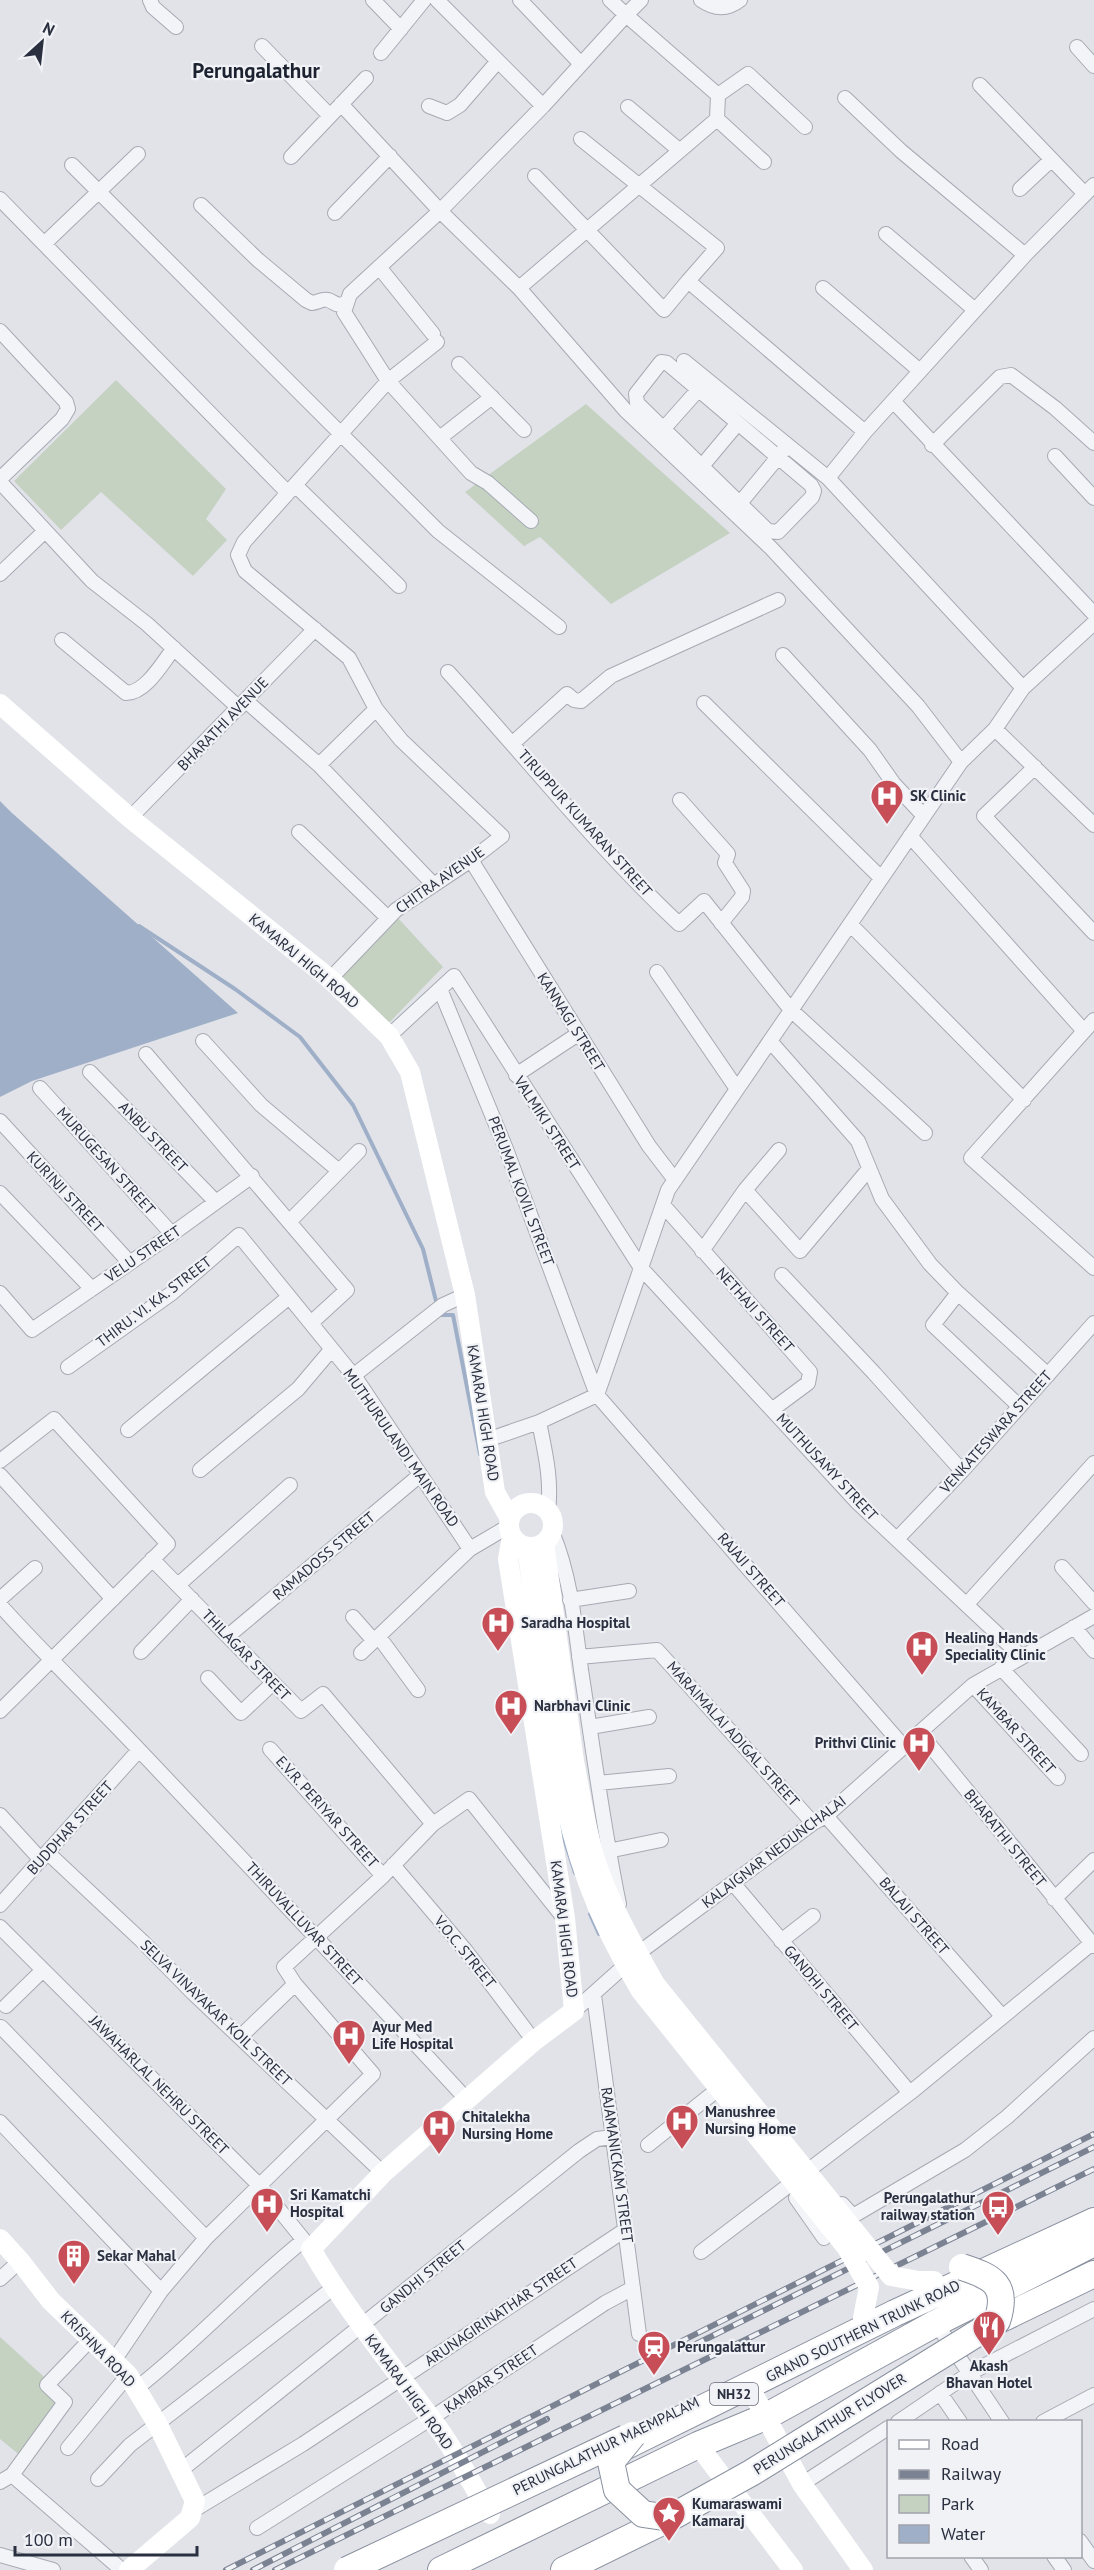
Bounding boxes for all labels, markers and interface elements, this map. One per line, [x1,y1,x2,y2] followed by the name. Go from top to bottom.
[12,12,72,72] north arrow
[40,17,58,40] text: N
[192,57,320,84] district label: Perungalathur
[173,673,272,774] street label: BHARATHI AVENUE
[514,745,657,901] street label: TIRUPPUR KUMARAN STREET
[869,778,905,825] hospital icon: SK Clinic
[910,786,966,805] place label: SK Clinic
[392,842,488,917] street label: CHITRA AVENUE
[245,909,363,1012] street label: KAMARAJ HIGH ROAD
[533,969,610,1075] street label: KANNAGI STREET
[510,1072,585,1174] street label: VALMIKI STREET
[115,1097,192,1176] street label: ANBU STREET
[53,1103,160,1219] street label: MURUGESAN STREET
[484,1113,559,1269] street label: PERUMAL KOVIL STREET
[23,1147,108,1237] street label: KURINJI STREET
[100,1221,185,1287] street label: VELU STREET
[92,1252,216,1351] street label: THIRU. VI. KA. STREET
[712,1263,799,1357] street label: NETHAJI STREET
[463,1343,504,1483] street label: KAMARAJ HIGH ROAD
[339,1365,463,1531] street label: MUTHURULANDI MAIN ROAD
[935,1366,1056,1498] street label: VENKATESWARA STREET
[773,1409,883,1525] street label: MUTHUSAMY STREET
[269,1507,379,1604] street label: RAMADOSS STREET
[714,1528,789,1611] street label: RAJAJI STREET
[198,1605,295,1705] street label: THILAGAR STREET
[480,1605,516,1652] hospital icon: Saradha Hospital
[521,1613,631,1632] place label: Saradha Hospital
[945,1628,1046,1664] place label: Healing Hands Speciality Clinic
[904,1629,940,1676] hospital icon: Healing Hands Speciality Clinic
[663,1657,804,1811] street label: MARAIMALAI ADIGAL STREET
[973,1684,1060,1778] street label: KAMBAR STREET
[493,1688,529,1735] hospital icon: Narbhavi Clinic
[534,1696,631,1715] place label: Narbhavi Clinic
[901,1725,937,1772] hospital icon: Prithvi Clinic
[815,1733,896,1752] place label: Prithvi Clinic
[272,1752,383,1872] street label: E.V.R. PERIYAR STREET
[23,1776,117,1878] street label: BUDDHAR STREET
[960,1785,1051,1891] street label: BHARATHI STREET
[698,1791,850,1912] street label: KALAIGNAR NEDUNCHALAI
[242,1858,367,1990] street label: THIRUVALLUVAR STREET
[547,1859,582,1999] street label: KAMARAJ HIGH ROAD
[876,1873,954,1959] street label: BALAJI STREET
[430,1911,501,1992] street label: V.O.C. STREET
[137,1935,296,2090] street label: SELVA VINAYAKAR KOIL STREET
[780,1941,863,2035] street label: GANDHI STREET
[85,2010,234,2159] street label: JAWAHARLAL NEHRU STREET
[372,2017,454,2053] place label: Ayur Med Life Hospital
[331,2018,367,2065] hospital icon: Ayur Med Life Hospital
[597,2086,638,2245] street label: RAJAMANICKAM STREET
[705,2102,796,2138] place label: Manushree Nursing Home
[664,2103,700,2150] hospital icon: Manushree Nursing Home
[462,2107,553,2143] place label: Chitalekha Nursing Home
[421,2108,457,2155] hospital icon: Chitalekha Nursing Home
[290,2185,371,2221] place label: Sri Kamatchi Hospital
[249,2186,285,2233] hospital icon: Sri Kamatchi Hospital
[881,2188,976,2224] place label: Perungalathur railway station
[980,2189,1016,2236] bus stop icon: Perungalathur railway station
[376,2235,470,2317] street label: GANDHI STREET
[56,2238,92,2285] building icon: Sekar Mahal
[97,2246,176,2265] place label: Sekar Mahal
[421,2253,581,2370] street label: ARUNAGIRINATHAR STREET
[762,2275,963,2386] street label: GRAND SOUTHERN TRUNK ROAD
[57,2306,140,2391] street label: KRISHNA ROAD
[971,2309,1007,2356] restaurant icon: Akash Bhavan Hotel
[636,2329,672,2376] station icon: Perungalattur
[361,2330,458,2453] street label: KAMARAJ HIGH ROAD
[677,2337,766,2356] place label: Perungalattur
[440,2340,542,2417] street label: KAMBAR STREET
[946,2356,1033,2392] place label: Akash Bhavan Hotel
[750,2369,910,2479] street label: PERUNGALATHUR FLYOVER
[710,2383,758,2405] road number: NH32
[509,2392,702,2499] street label: PERUNGALATHUR MAEMPALAM
[887,2420,1082,2558] legend
[941,2432,979,2455] text: Road
[941,2462,1002,2485] text: Railway
[941,2492,974,2515] text: Park
[692,2494,782,2530] place label: Kumaraswami Kamaraj
[651,2495,687,2542] place icon: Kumaraswami Kamaraj
[15,2519,196,2557] scale bar
[941,2522,985,2545] text: Water
[24,2528,73,2551] text: 100 m

